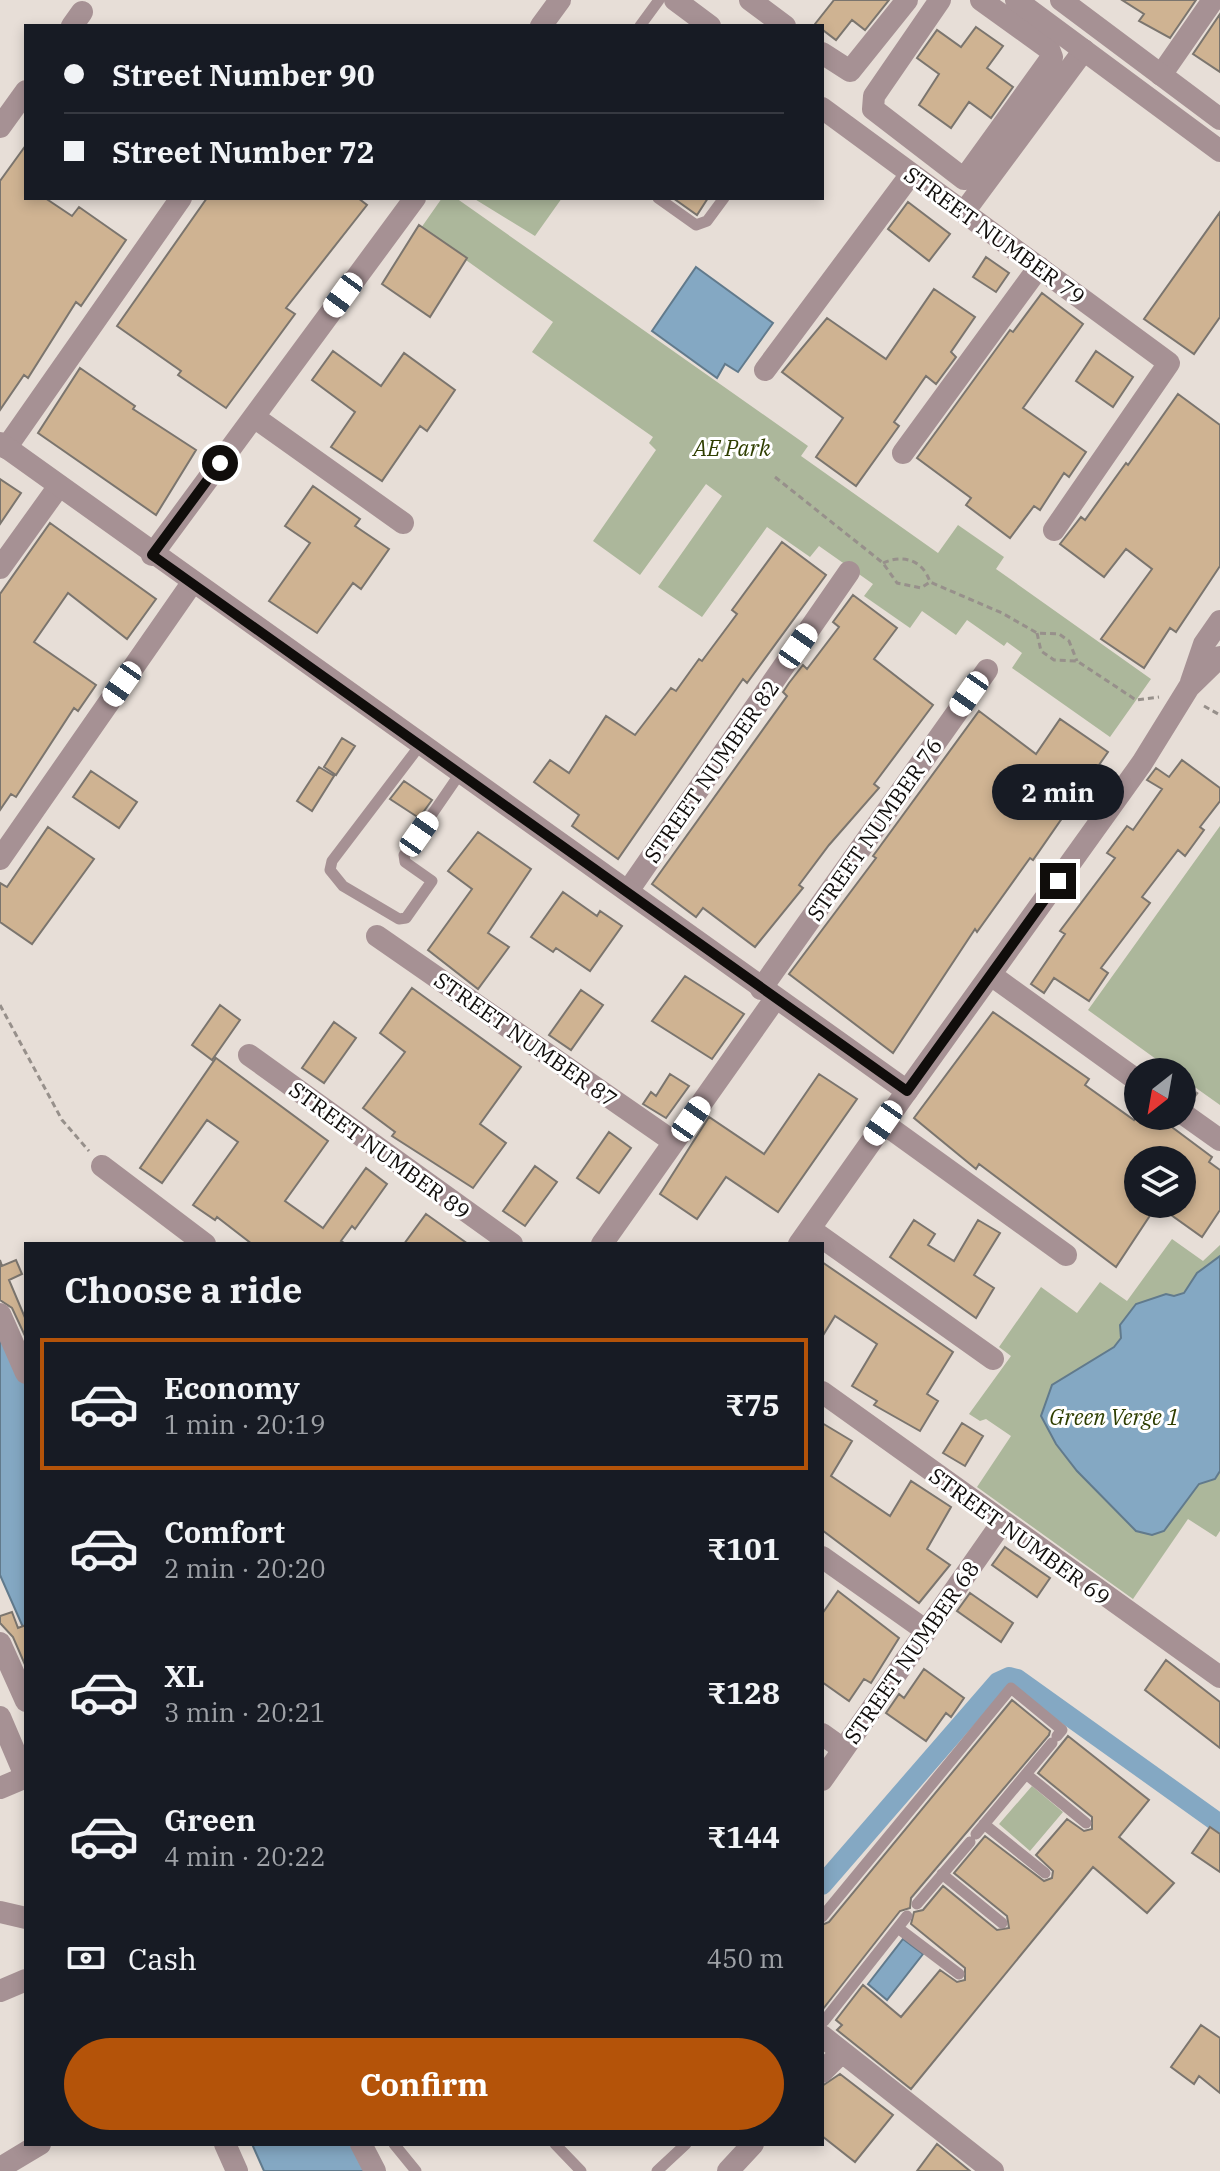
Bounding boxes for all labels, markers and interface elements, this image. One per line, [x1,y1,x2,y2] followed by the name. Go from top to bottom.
[112,55,375,94] text: Street Number 90
[112,132,375,171] text: Street Number 72
[899,159,1091,311] street label: STREET NUMBER 79
[319,269,367,321] car
[691,433,771,462] park label: AE Park
[202,445,238,481] route start
[774,619,822,673] car
[98,657,146,711] car
[945,667,993,721] car
[637,674,785,868] street label: STREET NUMBER 82
[800,732,948,926] street label: STREET NUMBER 76
[992,765,1124,821] callout: 2 min
[1022,775,1094,809] text: 2 min
[395,807,443,861] car
[1040,863,1076,899] route end
[429,965,623,1113] street label: STREET NUMBER 87
[1124,1058,1196,1130] north arrow
[1124,1058,1196,1218] map controls
[284,1074,476,1226] street label: STREET NUMBER 89
[667,1092,715,1146] car
[859,1096,907,1150] car
[1124,1146,1196,1218] button: layers
[64,1266,303,1313] text: Choose a ride
[68,1368,140,1440] icon: car
[164,1368,300,1407] text: Economy
[725,1385,780,1424] text: ₹75
[1049,1402,1179,1431] park label: Green Verge 1
[164,1407,326,1441] text: 1 min · 20:19
[924,1460,1116,1612] street label: STREET NUMBER 69
[68,1512,140,1584] icon: car
[164,1512,285,1551] text: Comfort
[707,1529,780,1568] text: ₹101
[164,1551,326,1585] text: 2 min · 20:20
[837,1555,985,1749] street label: STREET NUMBER 68
[68,1656,140,1728] icon: car
[164,1656,204,1695] text: XL
[707,1673,780,1712] text: ₹128
[164,1695,326,1729] text: 3 min · 20:21
[68,1800,140,1872] icon: car
[164,1800,256,1839] text: Green
[707,1817,780,1856] text: ₹144
[164,1839,326,1873] text: 4 min · 20:22
[64,1936,108,1980] icon: cash
[128,1939,197,1978] text: Cash
[706,1941,784,1975] text: 450 m
[64,2038,784,2130] button: Confirm

